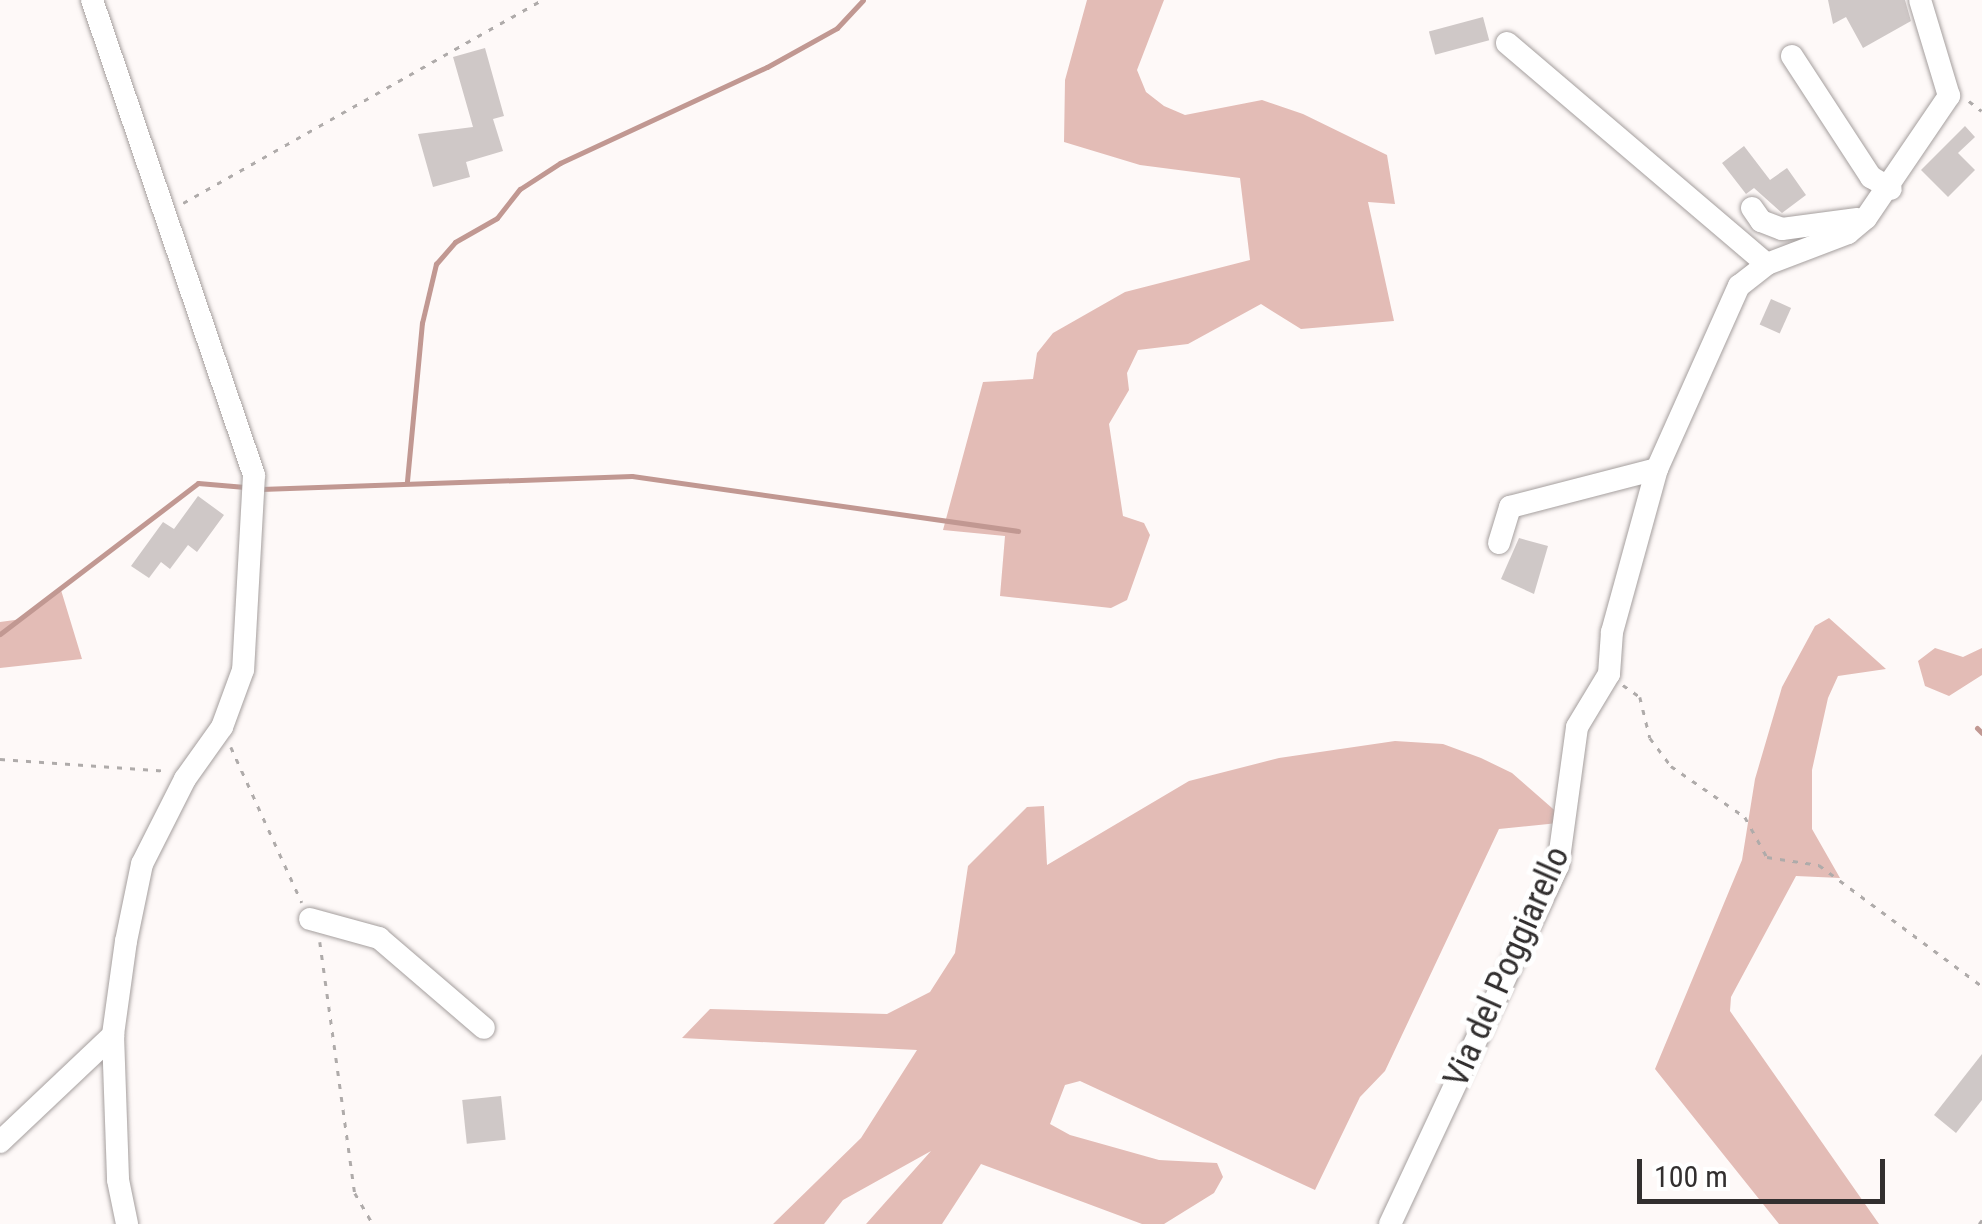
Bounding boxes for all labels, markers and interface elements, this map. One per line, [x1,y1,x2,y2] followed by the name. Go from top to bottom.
[1435,840,1579,1094] street label: Via del Poggiarello
[1642,1139,1890,1201] scale bar
[1654,1159,1728,1194] text: 100 m

